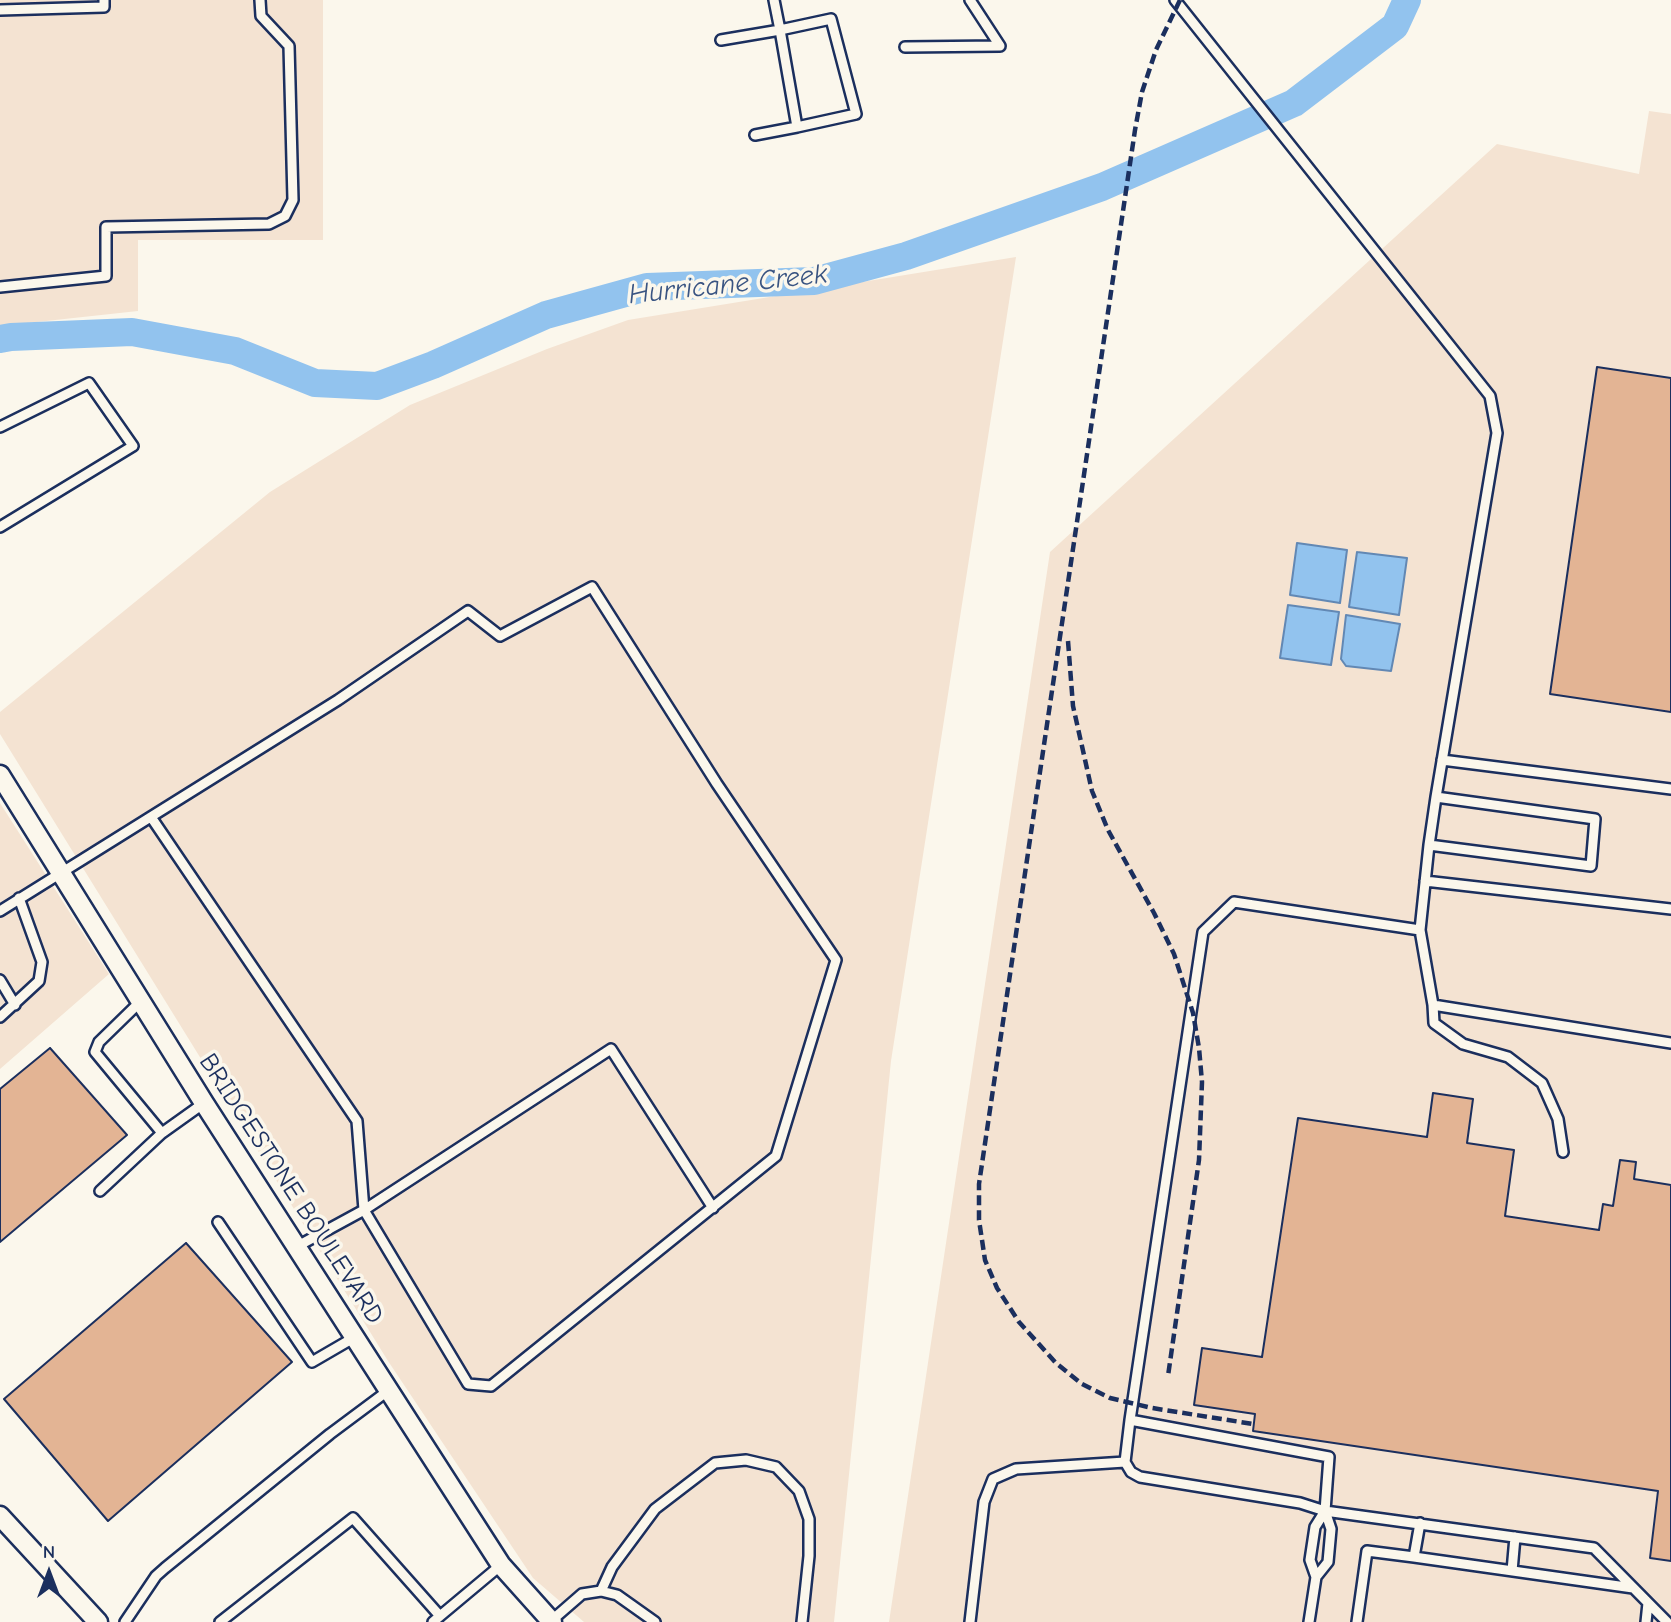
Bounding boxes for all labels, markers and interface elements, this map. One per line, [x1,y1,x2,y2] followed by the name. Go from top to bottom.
[627,258,829,312] water label: Hurricane Creek
[192,1048,390,1330] street label: BRIDGESTONE BOULEVARD
[14,1538,84,1608] north arrow
[43,1541,55,1563] text: N

